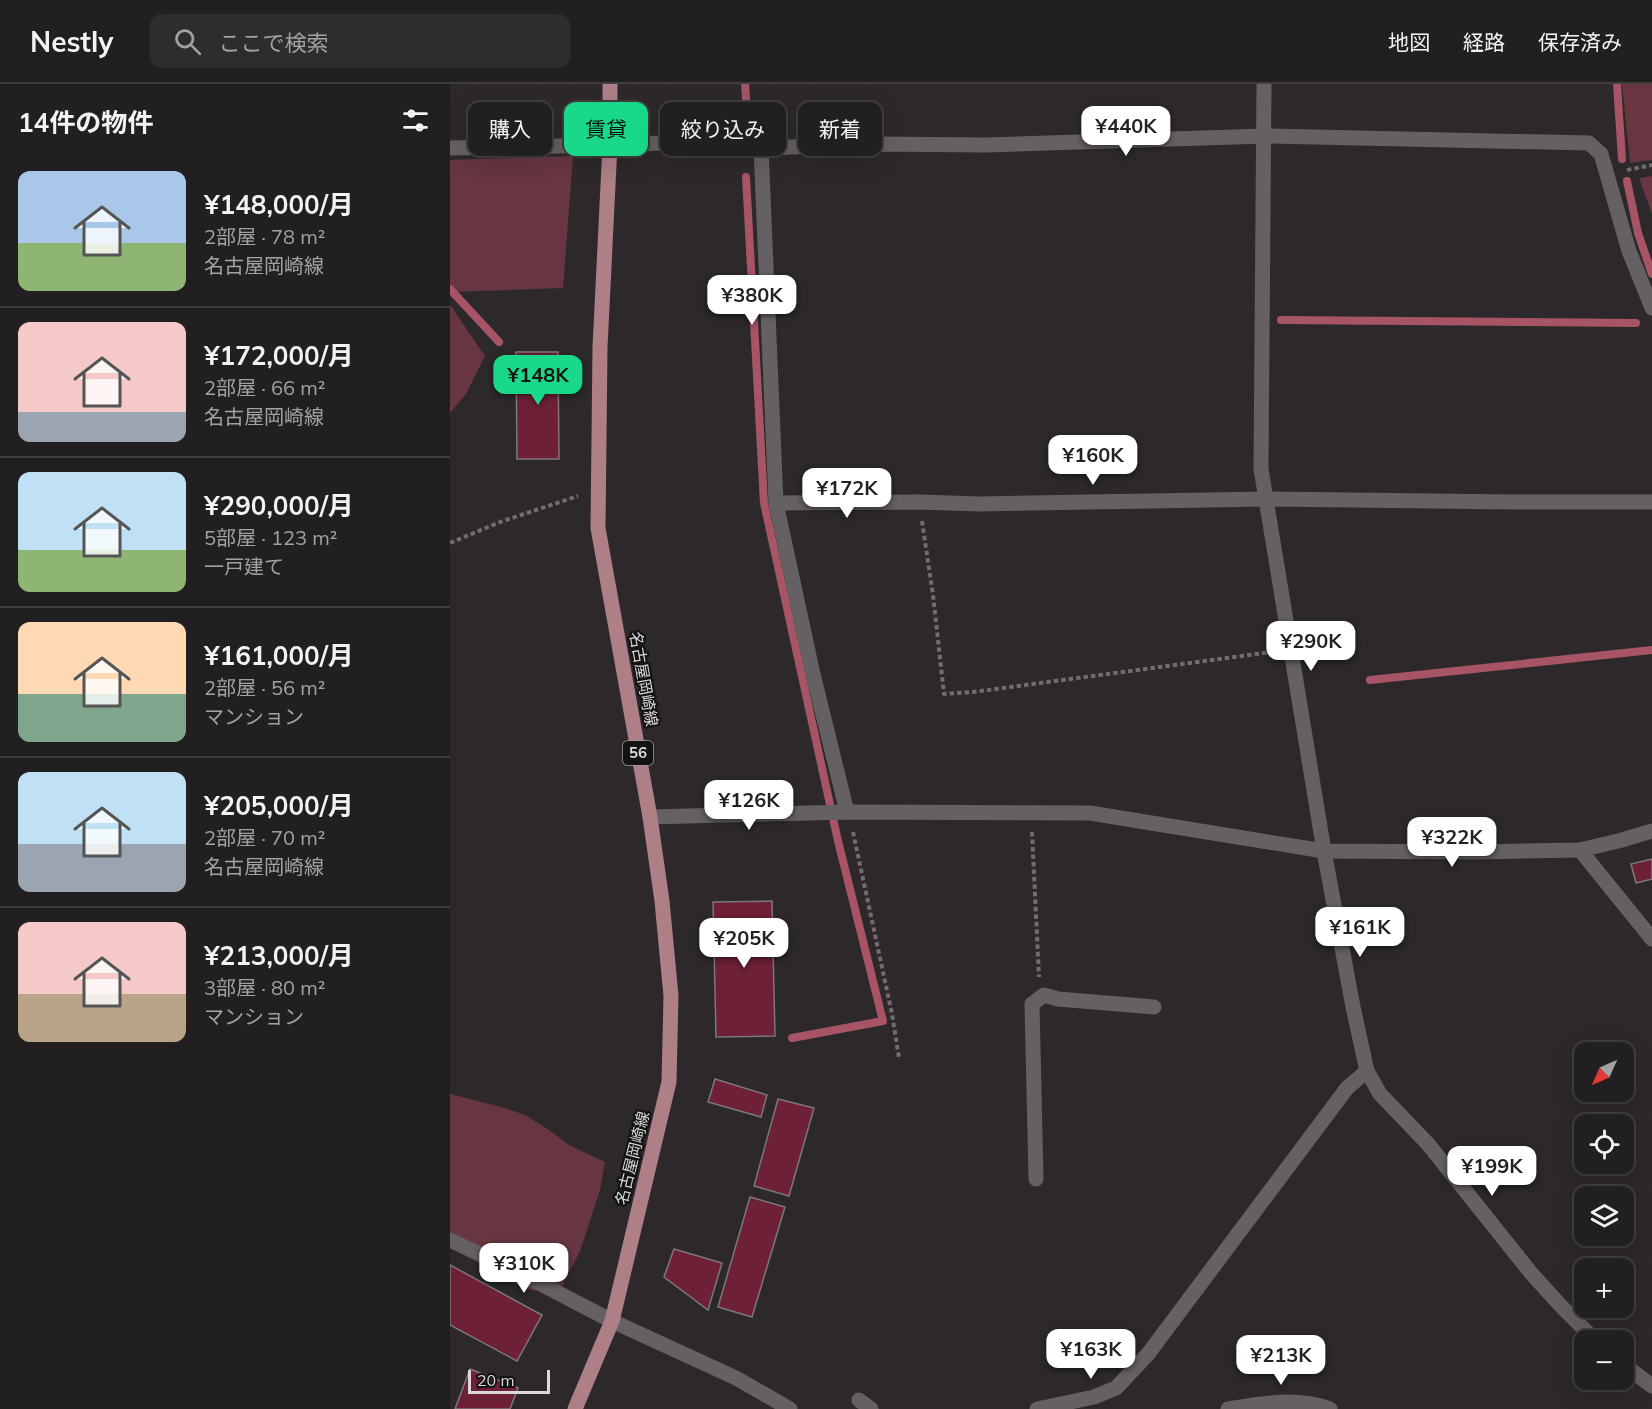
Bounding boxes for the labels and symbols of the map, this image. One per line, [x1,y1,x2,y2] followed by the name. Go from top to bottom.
[1084,106,1168,157] pin: ¥440K
[710,275,794,326] pin: ¥380K
[496,355,580,406] pin: ¥148K
[1051,435,1135,486] pin: ¥160K
[805,468,889,519] pin: ¥172K
[1269,621,1353,672] pin: ¥290K
[626,630,662,728] street label: 名古屋岡崎線
[623,741,653,765] road number: 56
[707,780,791,831] pin: ¥126K
[1410,817,1494,868] pin: ¥322K
[1318,907,1402,958] pin: ¥161K
[702,918,786,969] pin: ¥205K
[1574,1042,1634,1102] north arrow
[611,1109,653,1207] street label: 名古屋岡崎線
[1450,1146,1534,1197] pin: ¥199K
[482,1243,566,1294] pin: ¥310K
[1049,1329,1133,1380] pin: ¥163K
[1239,1335,1323,1386] pin: ¥213K
[468,1367,550,1394] scale bar

